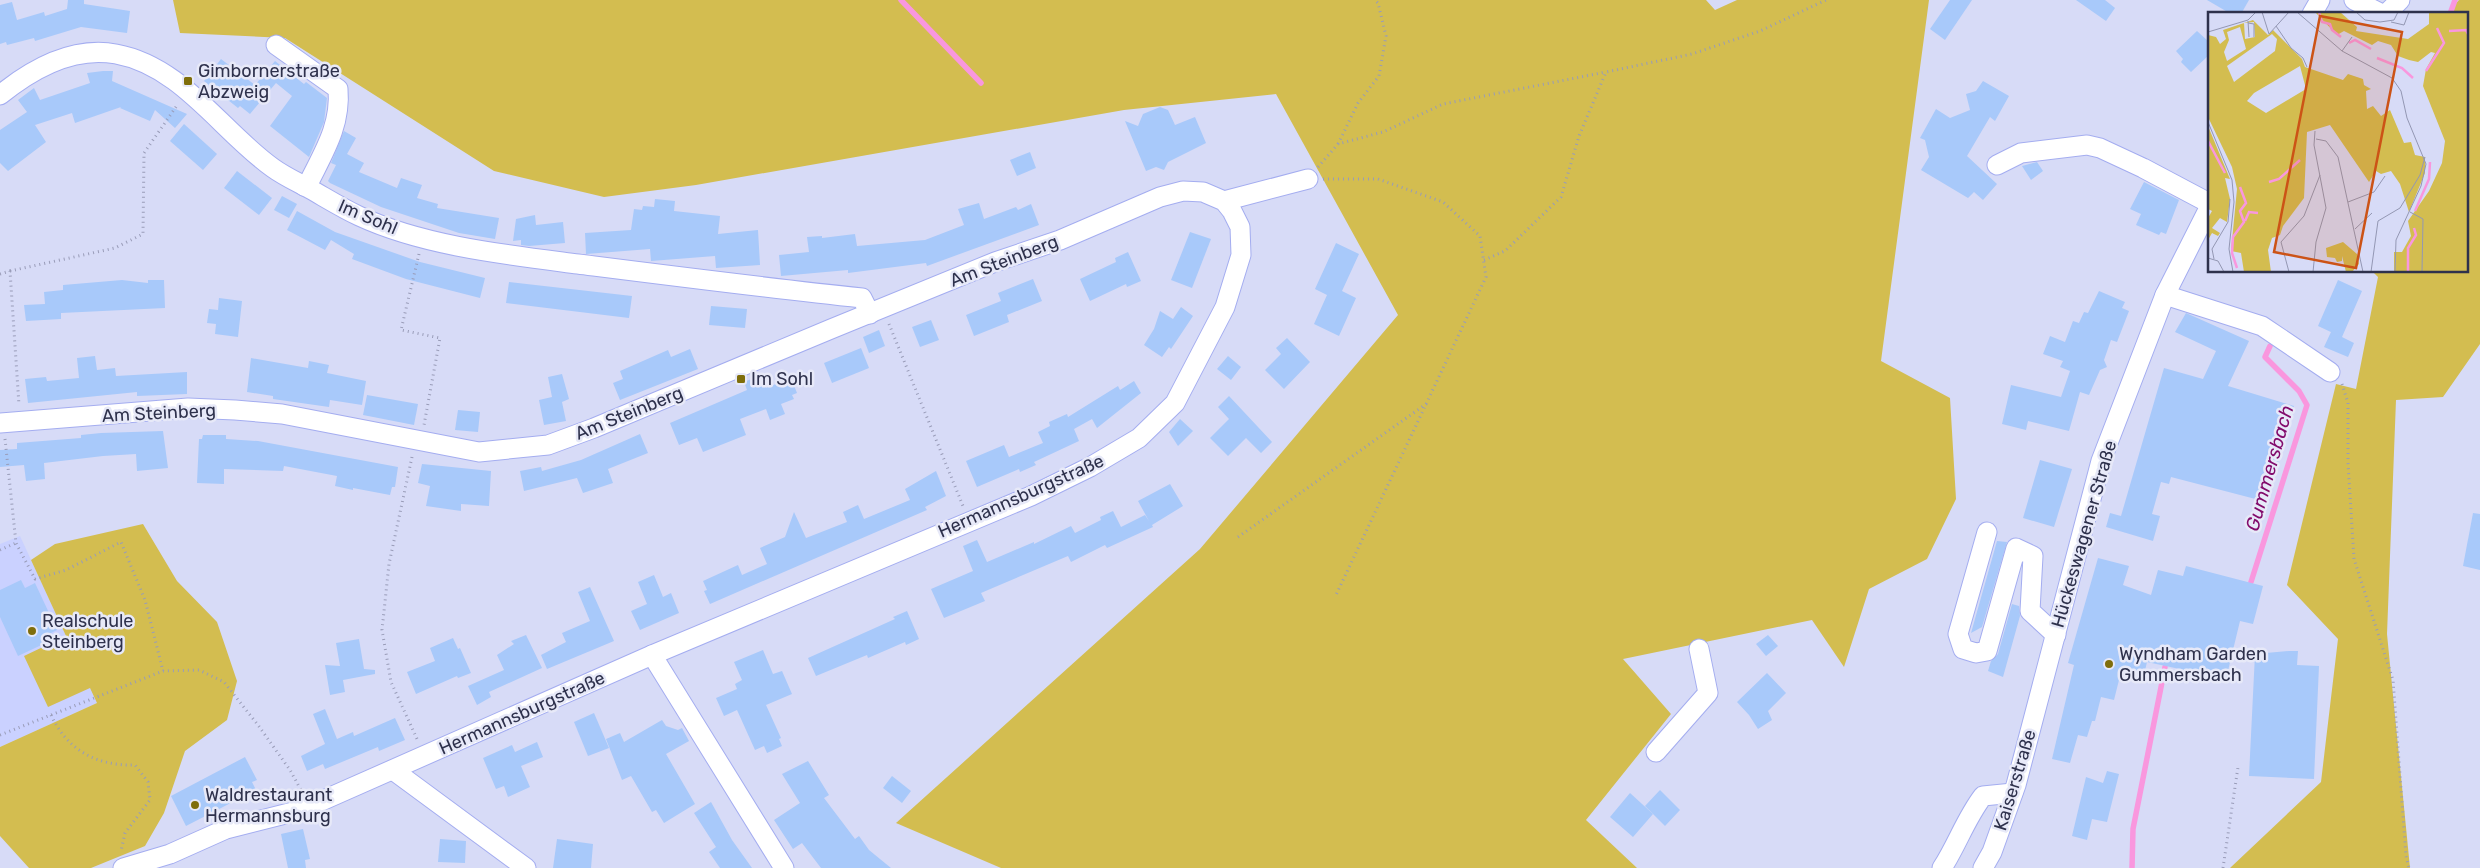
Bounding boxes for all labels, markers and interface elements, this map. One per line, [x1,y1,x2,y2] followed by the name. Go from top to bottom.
[2208,12,2468,272] inset map
[198,60,340,103] place label: Gimbornerstraße Abzweig
[182,75,194,87] marker: Gimbornerstraße Abzweig
[335,195,401,239] street label: Im Sohl
[947,230,1061,292] street label: Am Steinberg
[751,368,813,390] place label: Im Sohl
[735,373,747,385] marker: Im Sohl
[572,381,686,445] street label: Am Steinberg
[101,399,217,427] street label: Am Steinberg
[2240,402,2298,534] water label: Gummersbach
[2047,438,2121,630] street label: Hückeswagener Straße
[935,450,1107,542] street label: Hermannsburgstraße
[42,610,133,653] place label: Realschule Steinberg
[26,625,38,637] marker: Realschule Steinberg
[2119,643,2267,686] place label: Wyndham Garden Gummersbach
[2103,658,2115,670] marker: Wyndham Garden Gummersbach
[436,667,608,759] street label: Hermannsburgstraße
[1989,727,2041,833] street label: Kaiserstraße
[205,784,332,827] place label: Waldrestaurant Hermannsburg
[189,799,201,811] marker: Waldrestaurant Hermannsburg

